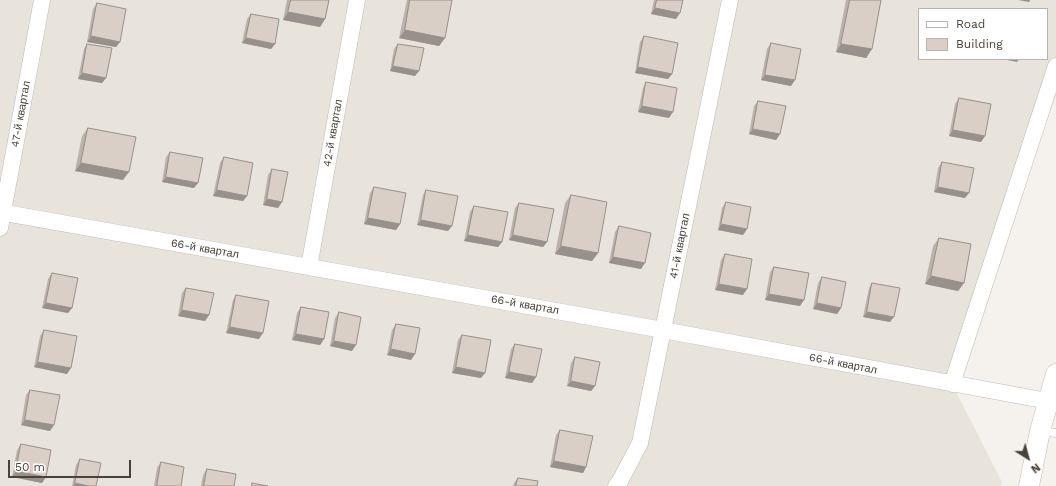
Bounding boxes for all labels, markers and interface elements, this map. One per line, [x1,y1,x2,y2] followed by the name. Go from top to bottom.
[918,8,1048,60] legend
[956,17,985,31] text: Road
[956,37,1003,51] text: Building
[9,80,33,148] street label: 47-й квартал
[321,98,345,168] street label: 42-й квартал
[667,212,693,280] street label: 41-й квартал
[170,237,240,261] street label: 66-й квартал
[490,293,560,317] street label: 66-й квартал
[808,351,878,377] street label: 66-й квартал
[1008,438,1048,478] north arrow
[10,452,133,478] scale bar
[15,460,45,474] text: 50 m
[1028,460,1043,476] text: N

